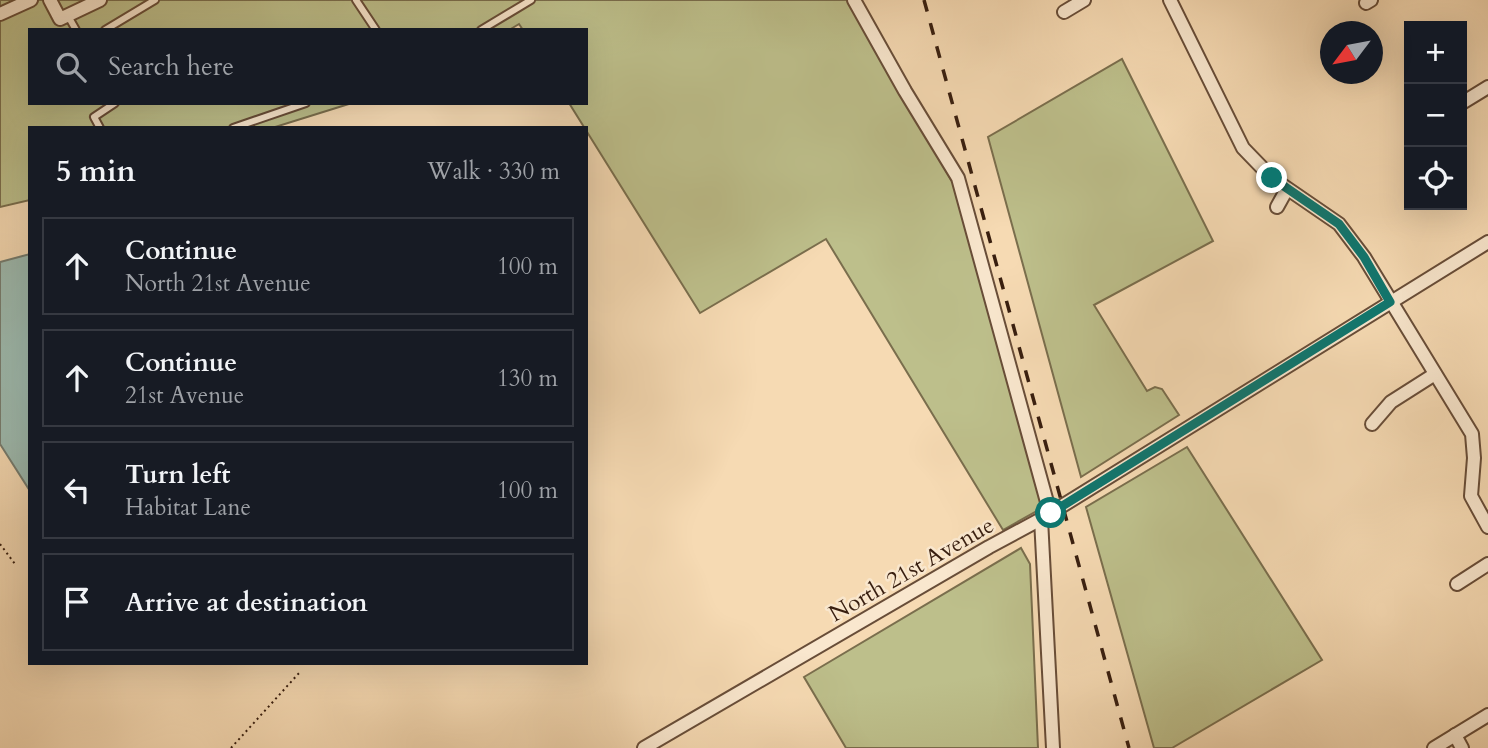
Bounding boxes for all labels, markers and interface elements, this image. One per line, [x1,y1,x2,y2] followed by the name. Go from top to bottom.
[1320,21,1383,84] north arrow
[1404,21,1467,210] map controls
[1404,21,1467,84] button: +
[28,28,588,105] search box
[52,48,90,86] icon: search
[108,49,234,84] text: Search here
[1404,84,1467,147] button: −
[1404,147,1467,210] button: locate
[56,151,136,192] text: 5 min
[427,156,560,187] text: Walk · 330 m
[1256,162,1287,193] route end
[125,233,237,268] text: Continue
[58,247,96,285] icon: ahead
[497,251,558,282] text: 100 m
[125,268,311,299] text: North 21st Avenue
[125,345,237,380] text: Continue
[58,359,96,397] icon: ahead
[497,363,558,394] text: 130 m
[125,380,244,411] text: 21st Avenue
[125,457,230,492] text: Turn left
[58,471,96,509] icon: left
[497,475,558,506] text: 100 m
[125,492,251,523] text: Habitat Lane
[1035,497,1066,528] route start
[823,510,999,629] street label: North 21st Avenue
[58,583,96,621] icon: arrive
[125,585,368,620] text: Arrive at destination

